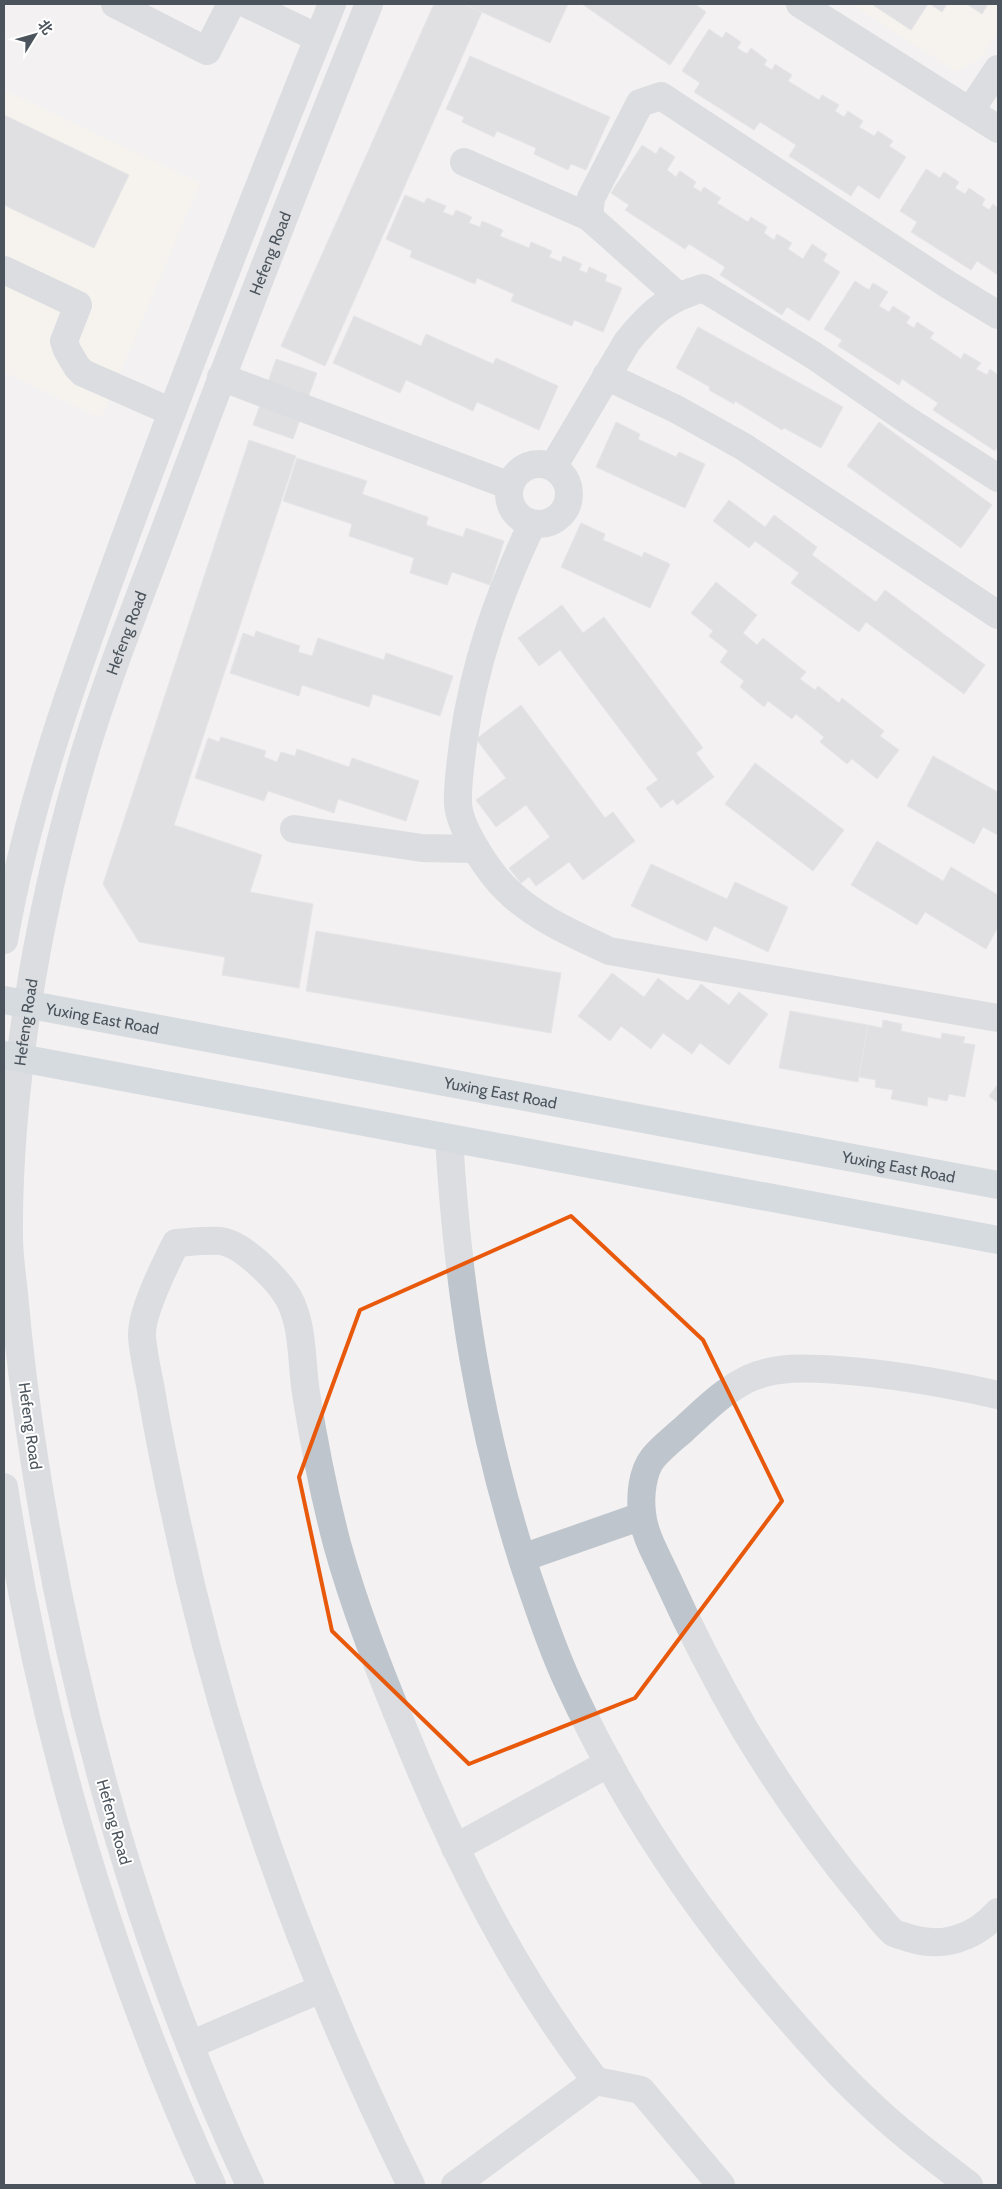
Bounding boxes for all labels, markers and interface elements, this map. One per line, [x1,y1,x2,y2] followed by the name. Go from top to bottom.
[10,10,60,60] north arrow
[34,16,57,38] text: 北
[245,209,295,298] street label: Hefeng Road
[102,588,150,677] street label: Hefeng Road
[10,977,41,1067] street label: Hefeng Road
[43,998,161,1038] street label: Yuxing East Road
[441,1072,559,1112] street label: Yuxing East Road
[839,1146,957,1186] street label: Yuxing East Road
[14,1381,46,1471] street label: Hefeng Road
[93,1777,135,1867] street label: Hefeng Road

